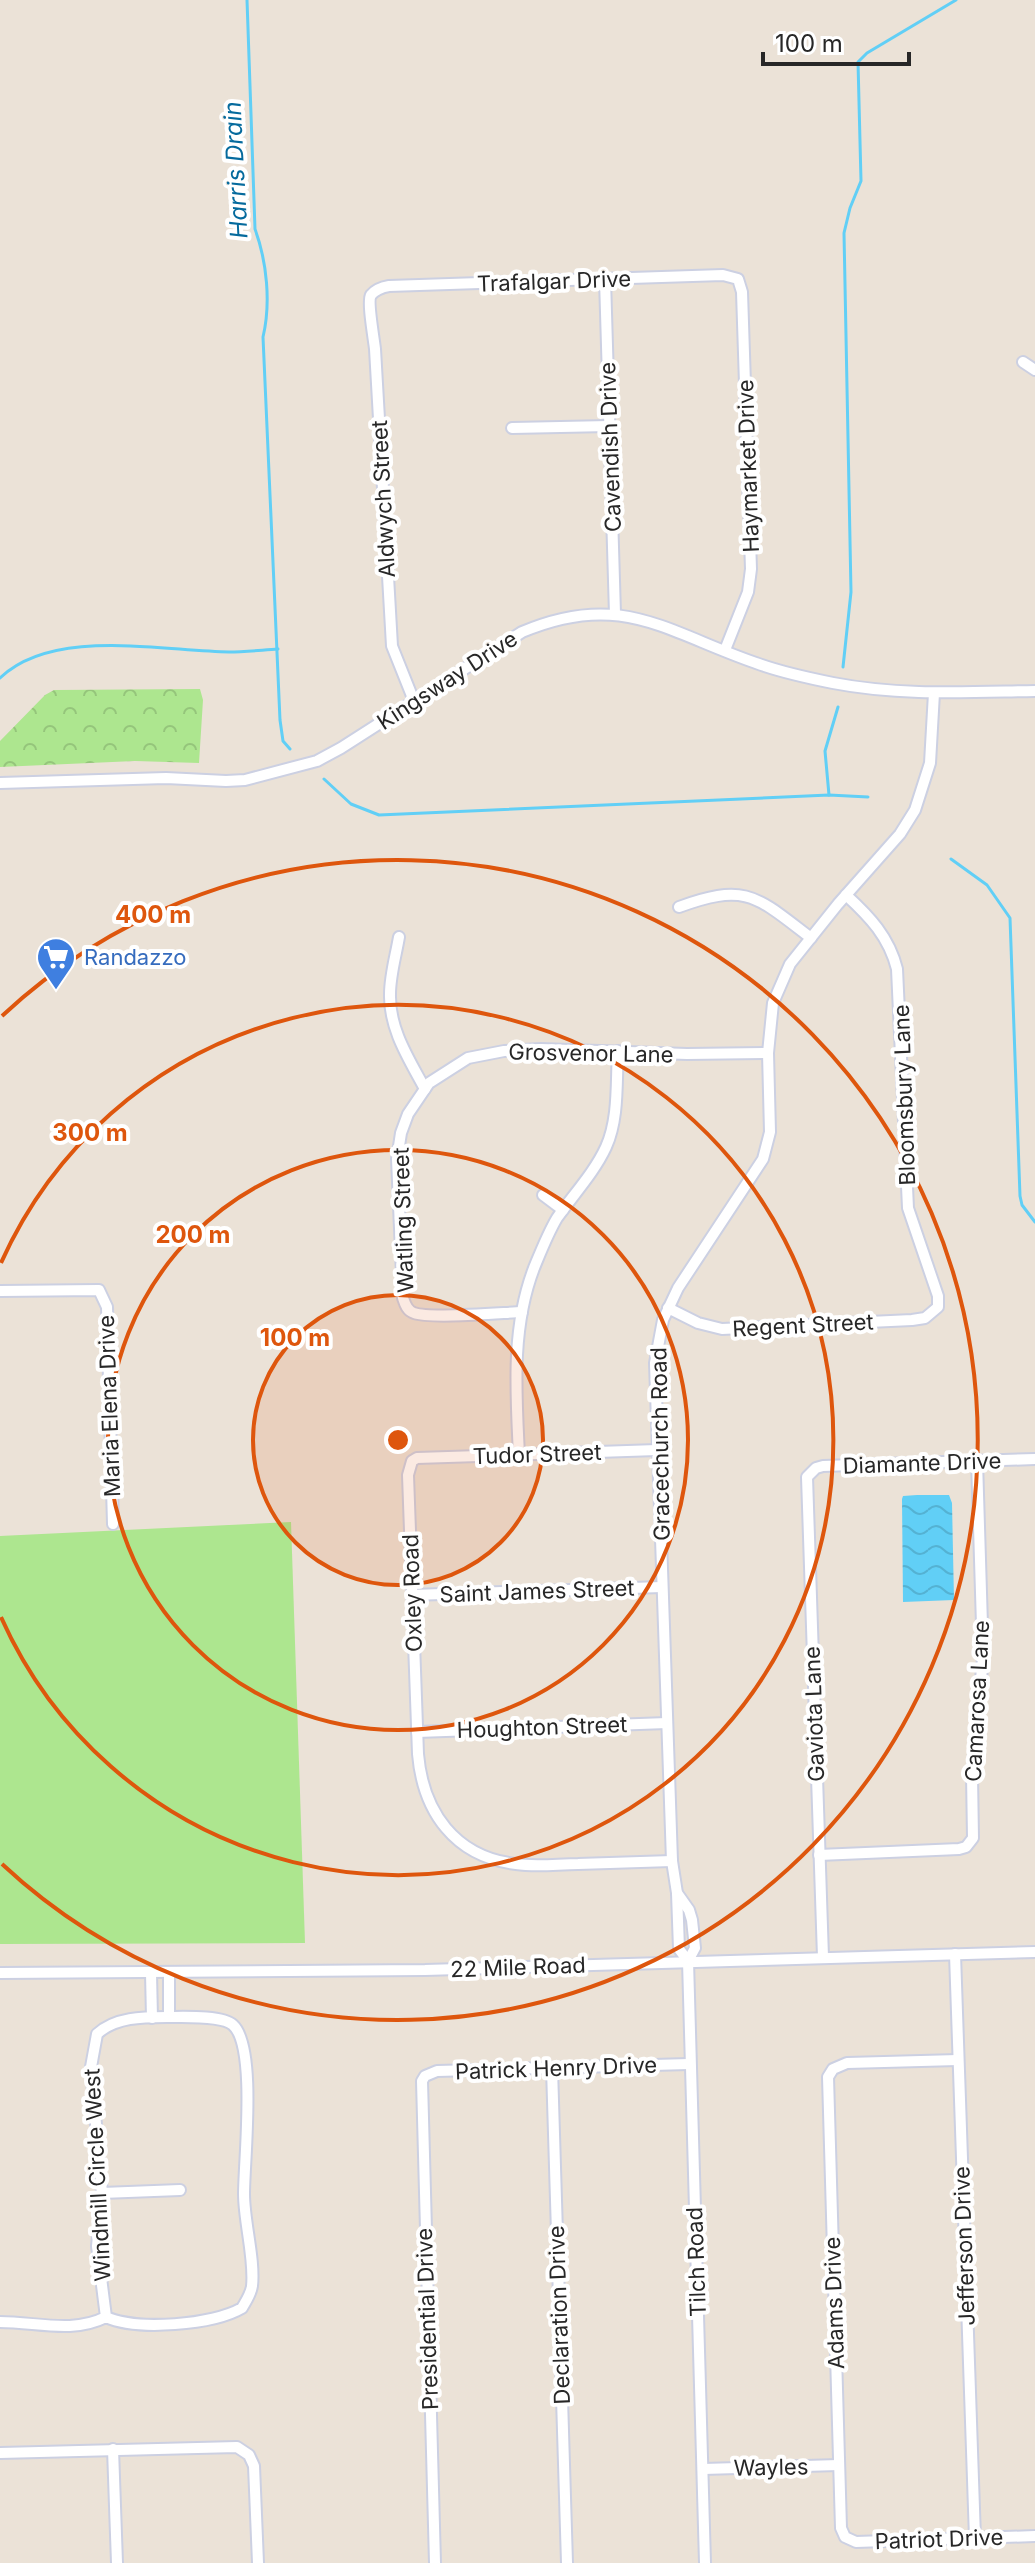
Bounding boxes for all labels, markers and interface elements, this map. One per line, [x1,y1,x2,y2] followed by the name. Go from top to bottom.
[763,16,909,66] scale bar
[775,29,843,58] text: 100 m
[217,101,254,239] water label: Harris Drain
[477,265,631,297] street label: Trafalgar Drive
[594,362,626,532] street label: Cavendish Drive
[732,379,764,553] street label: Haymarket Drive
[366,420,400,578] street label: Aldwych Street
[372,625,522,735] street label: Kingsway Drive
[115,900,191,929] text: 400 m
[35,936,77,991] supermarket icon: Randazzo
[84,944,186,970] place label: Randazzo
[888,1004,920,1186] street label: Bloomsbury Lane
[508,1039,674,1067] street label: Grosvenor Lane
[52,1118,128,1147] text: 300 m
[387,1147,419,1293] street label: Watling Street
[155,1220,231,1249] text: 200 m
[732,1308,874,1342] street label: Regent Street
[93,1314,125,1498] street label: Maria Elena Drive
[260,1323,330,1352] text: 100 m
[645,1347,675,1541] street label: Gracechurch Road
[384,1426,412,1454] centre of rings
[472,1439,602,1469] street label: Tudor Street
[842,1447,1002,1479] street label: Diamante Drive
[397,1533,427,1653] street label: Oxley Road
[439,1575,635,1607] street label: Saint James Street
[960,1619,994,1783] street label: Camarosa Lane
[799,1646,829,1782] street label: Gaviota Lane
[456,1711,628,1743] street label: Houghton Street
[450,1952,586,1982] street label: 22 Mile Road
[454,2051,658,2085] street label: Patrick Henry Drive
[78,2068,116,2282] street label: Windmill Circle West
[948,2166,980,2326] street label: Jefferson Drive
[681,2207,711,2317] street label: Tilch Road
[543,2225,575,2405] street label: Declaration Drive
[411,2228,443,2410] street label: Presidential Drive
[819,2236,849,2370] street label: Adams Drive
[733,2453,809,2481] street label: Wayles
[874,2524,1004,2554] street label: Patriot Drive

